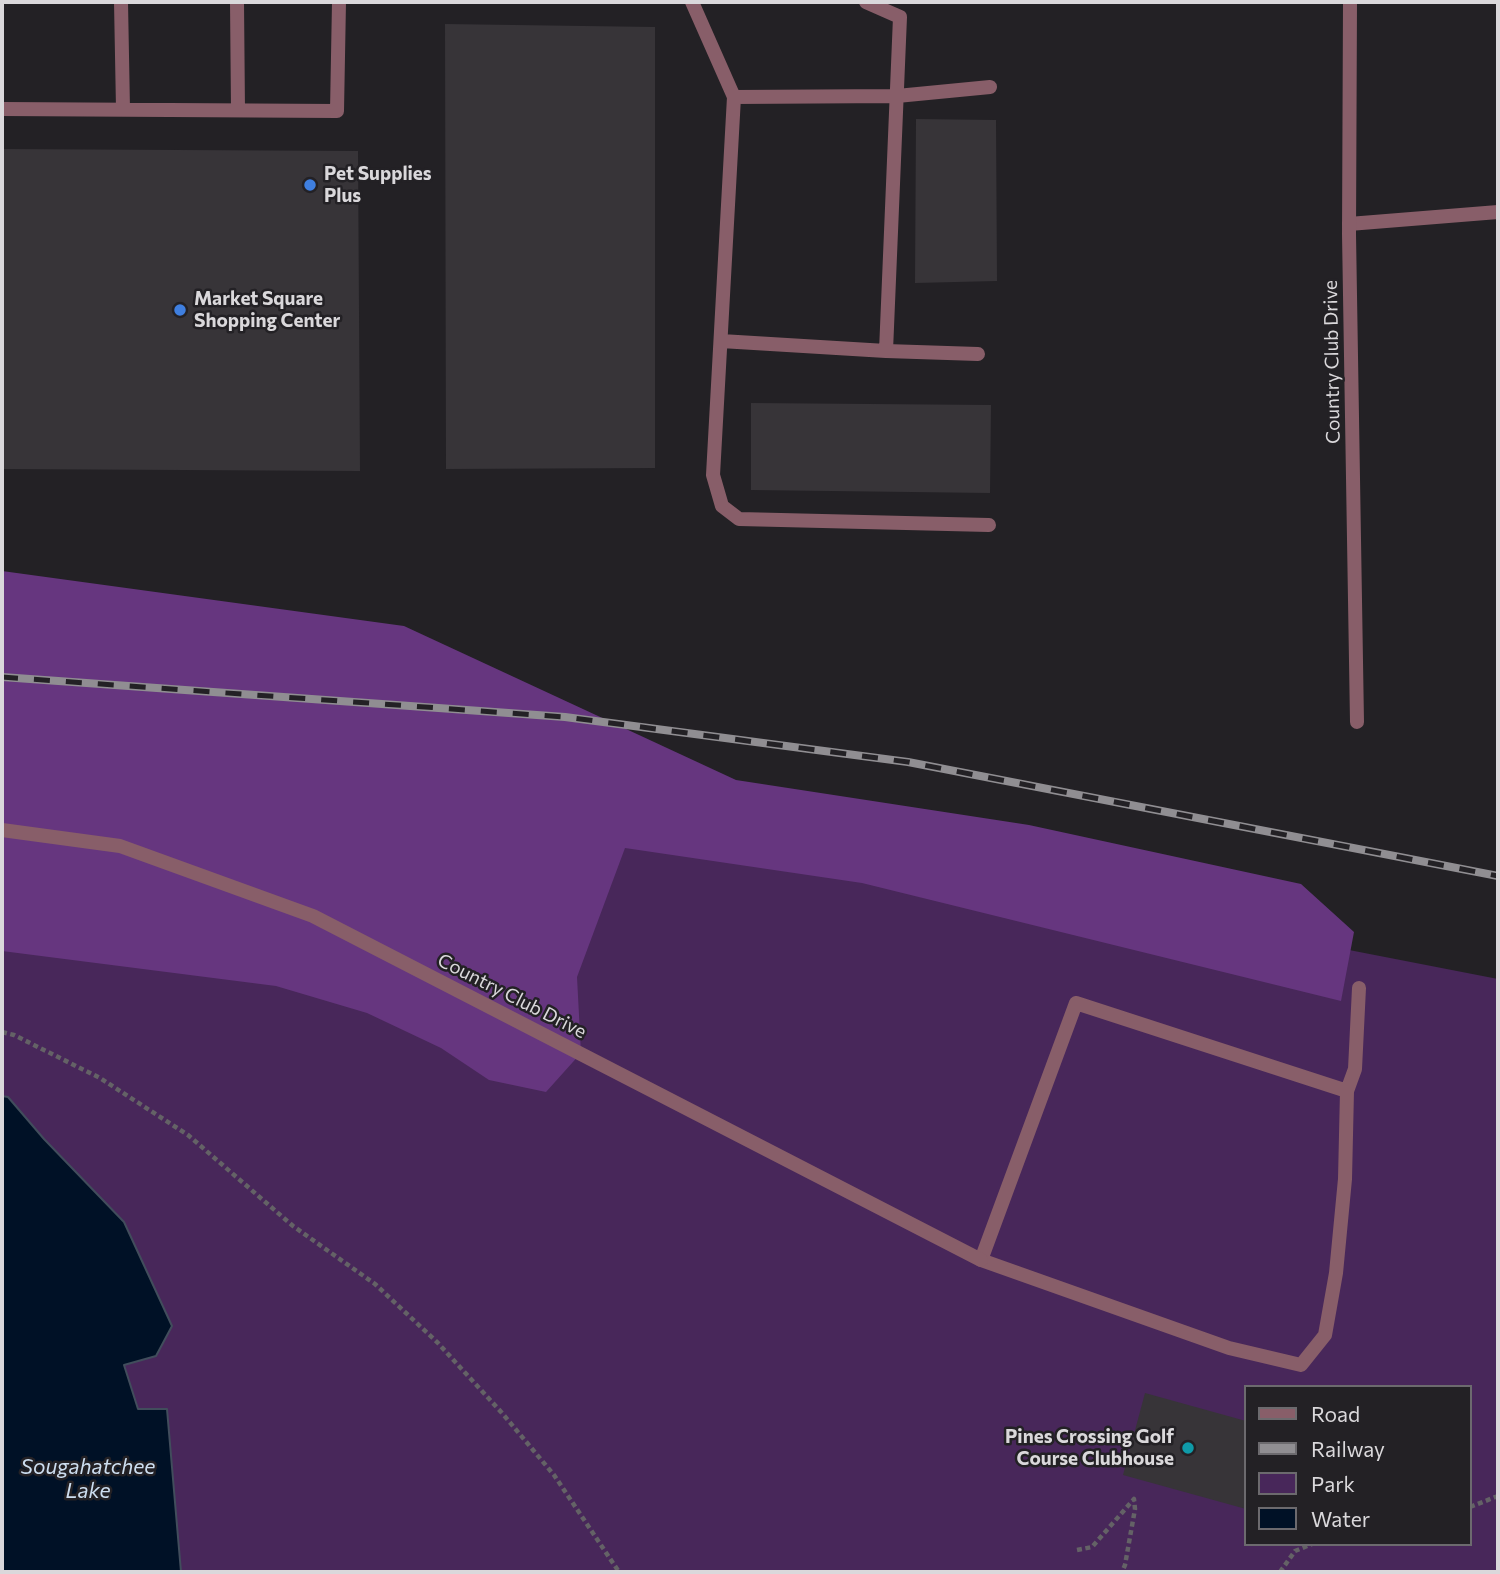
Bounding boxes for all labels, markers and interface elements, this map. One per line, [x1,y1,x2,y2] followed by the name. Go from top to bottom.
[324,163,432,207] place label: Pet Supplies Plus
[302,177,318,193] marker: Pet Supplies Plus
[1319,280,1345,444] street label: Country Club Drive
[194,288,340,332] place label: Market Square Shopping Center
[172,302,188,318] marker: Market Square Shopping Center
[434,949,590,1043] street label: Country Club Drive
[1244,1385,1472,1546] legend
[1311,1401,1360,1426] text: Road
[1005,1426,1174,1470] place label: Pines Crossing Golf Course Clubhouse
[1311,1436,1385,1461] text: Railway
[1180,1440,1196,1456] marker: Pines Crossing Golf Course Clubhouse
[21,1454,155,1504] water label: Sougahatchee Lake
[1311,1471,1355,1496] text: Park
[1311,1506,1370,1531] text: Water

